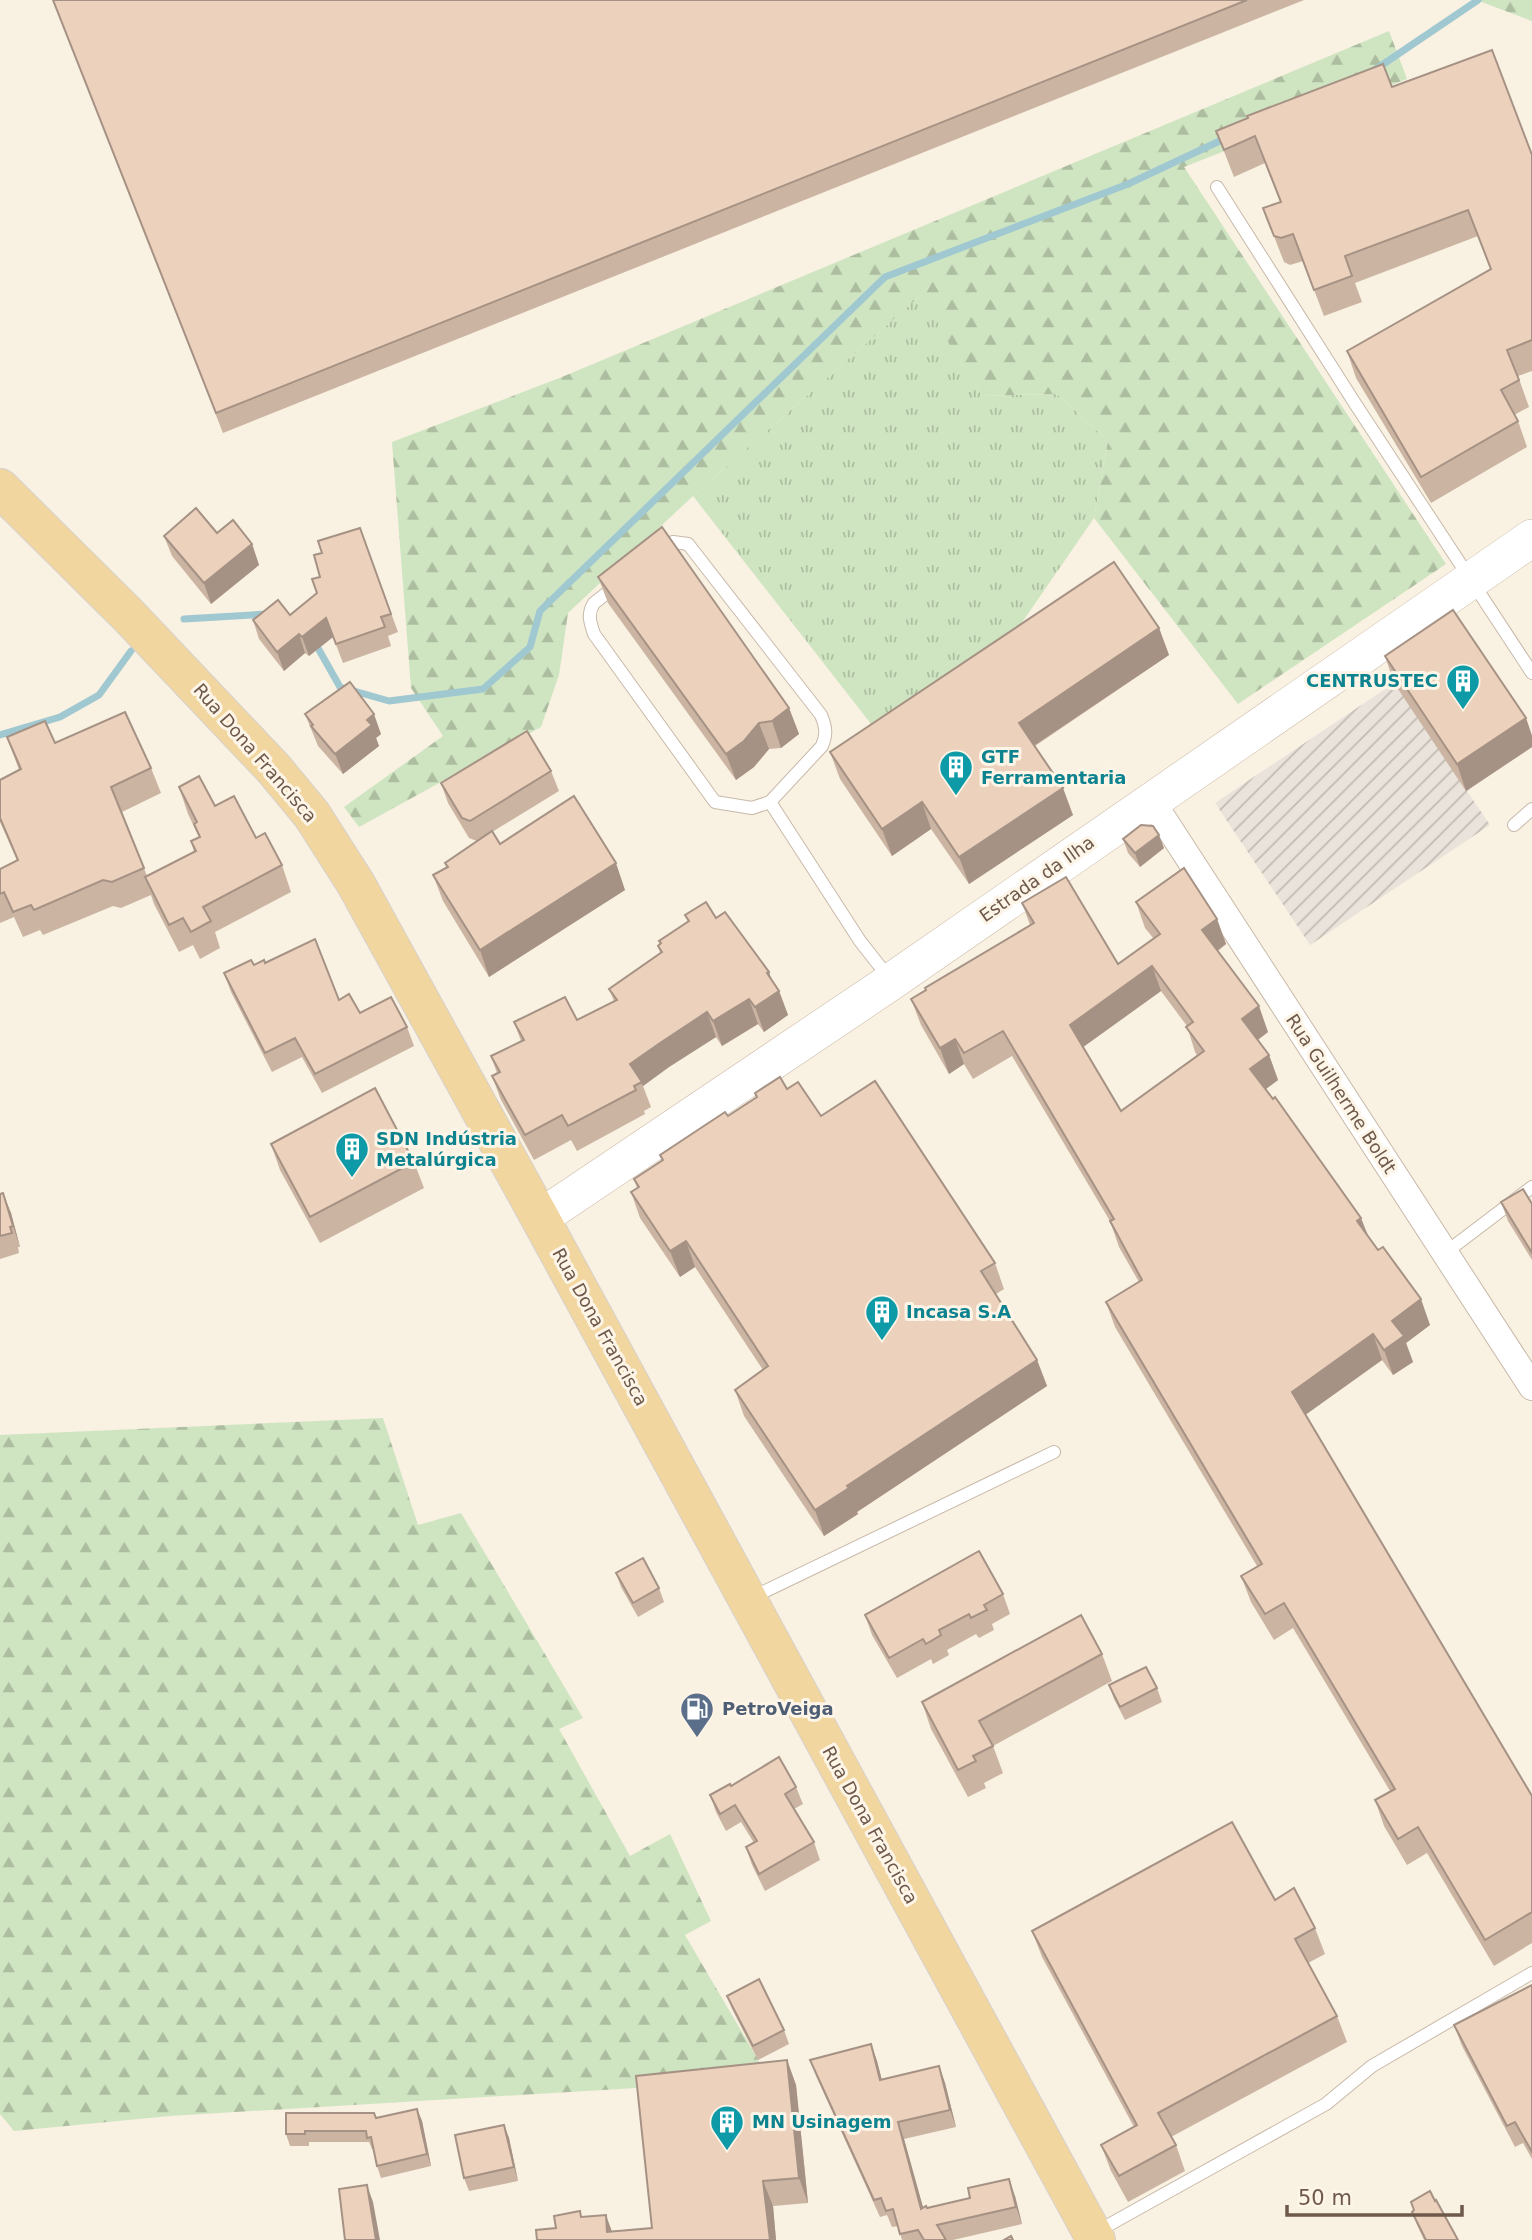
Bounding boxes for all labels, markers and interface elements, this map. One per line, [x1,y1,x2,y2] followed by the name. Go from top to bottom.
[1444,662,1482,711] building icon: CENTRUSTEC
[1306,670,1438,691] place label: CENTRUSTEC
[189,679,321,826] street label: Rua Dona Francisca
[981,746,1126,788] place label: GTF Ferramentaria
[937,748,975,797] building icon: GTF Ferramentaria
[975,831,1098,926] street label: Estrada da Ilha
[1282,1010,1401,1177] street label: Rua Guilherme Boldt
[376,1128,517,1170] place label: SDN Indústria Metalúrgica
[333,1130,371,1179] building icon: SDN Indústria Metalúrgica
[548,1244,653,1409] street label: Rua Dona Francisca
[863,1293,901,1342] building icon: Incasa S.A
[906,1301,1011,1322] place label: Incasa S.A
[678,1690,716,1739] fuel station icon: PetroVeiga
[722,1698,834,1719] place label: PetroVeiga
[818,1742,923,1907] street label: Rua Dona Francisca
[708,2103,746,2152] building icon: MN Usinagem
[752,2111,892,2132] place label: MN Usinagem
[1287,2174,1462,2218] scale bar
[1298,2186,1352,2210] text: 50 m

